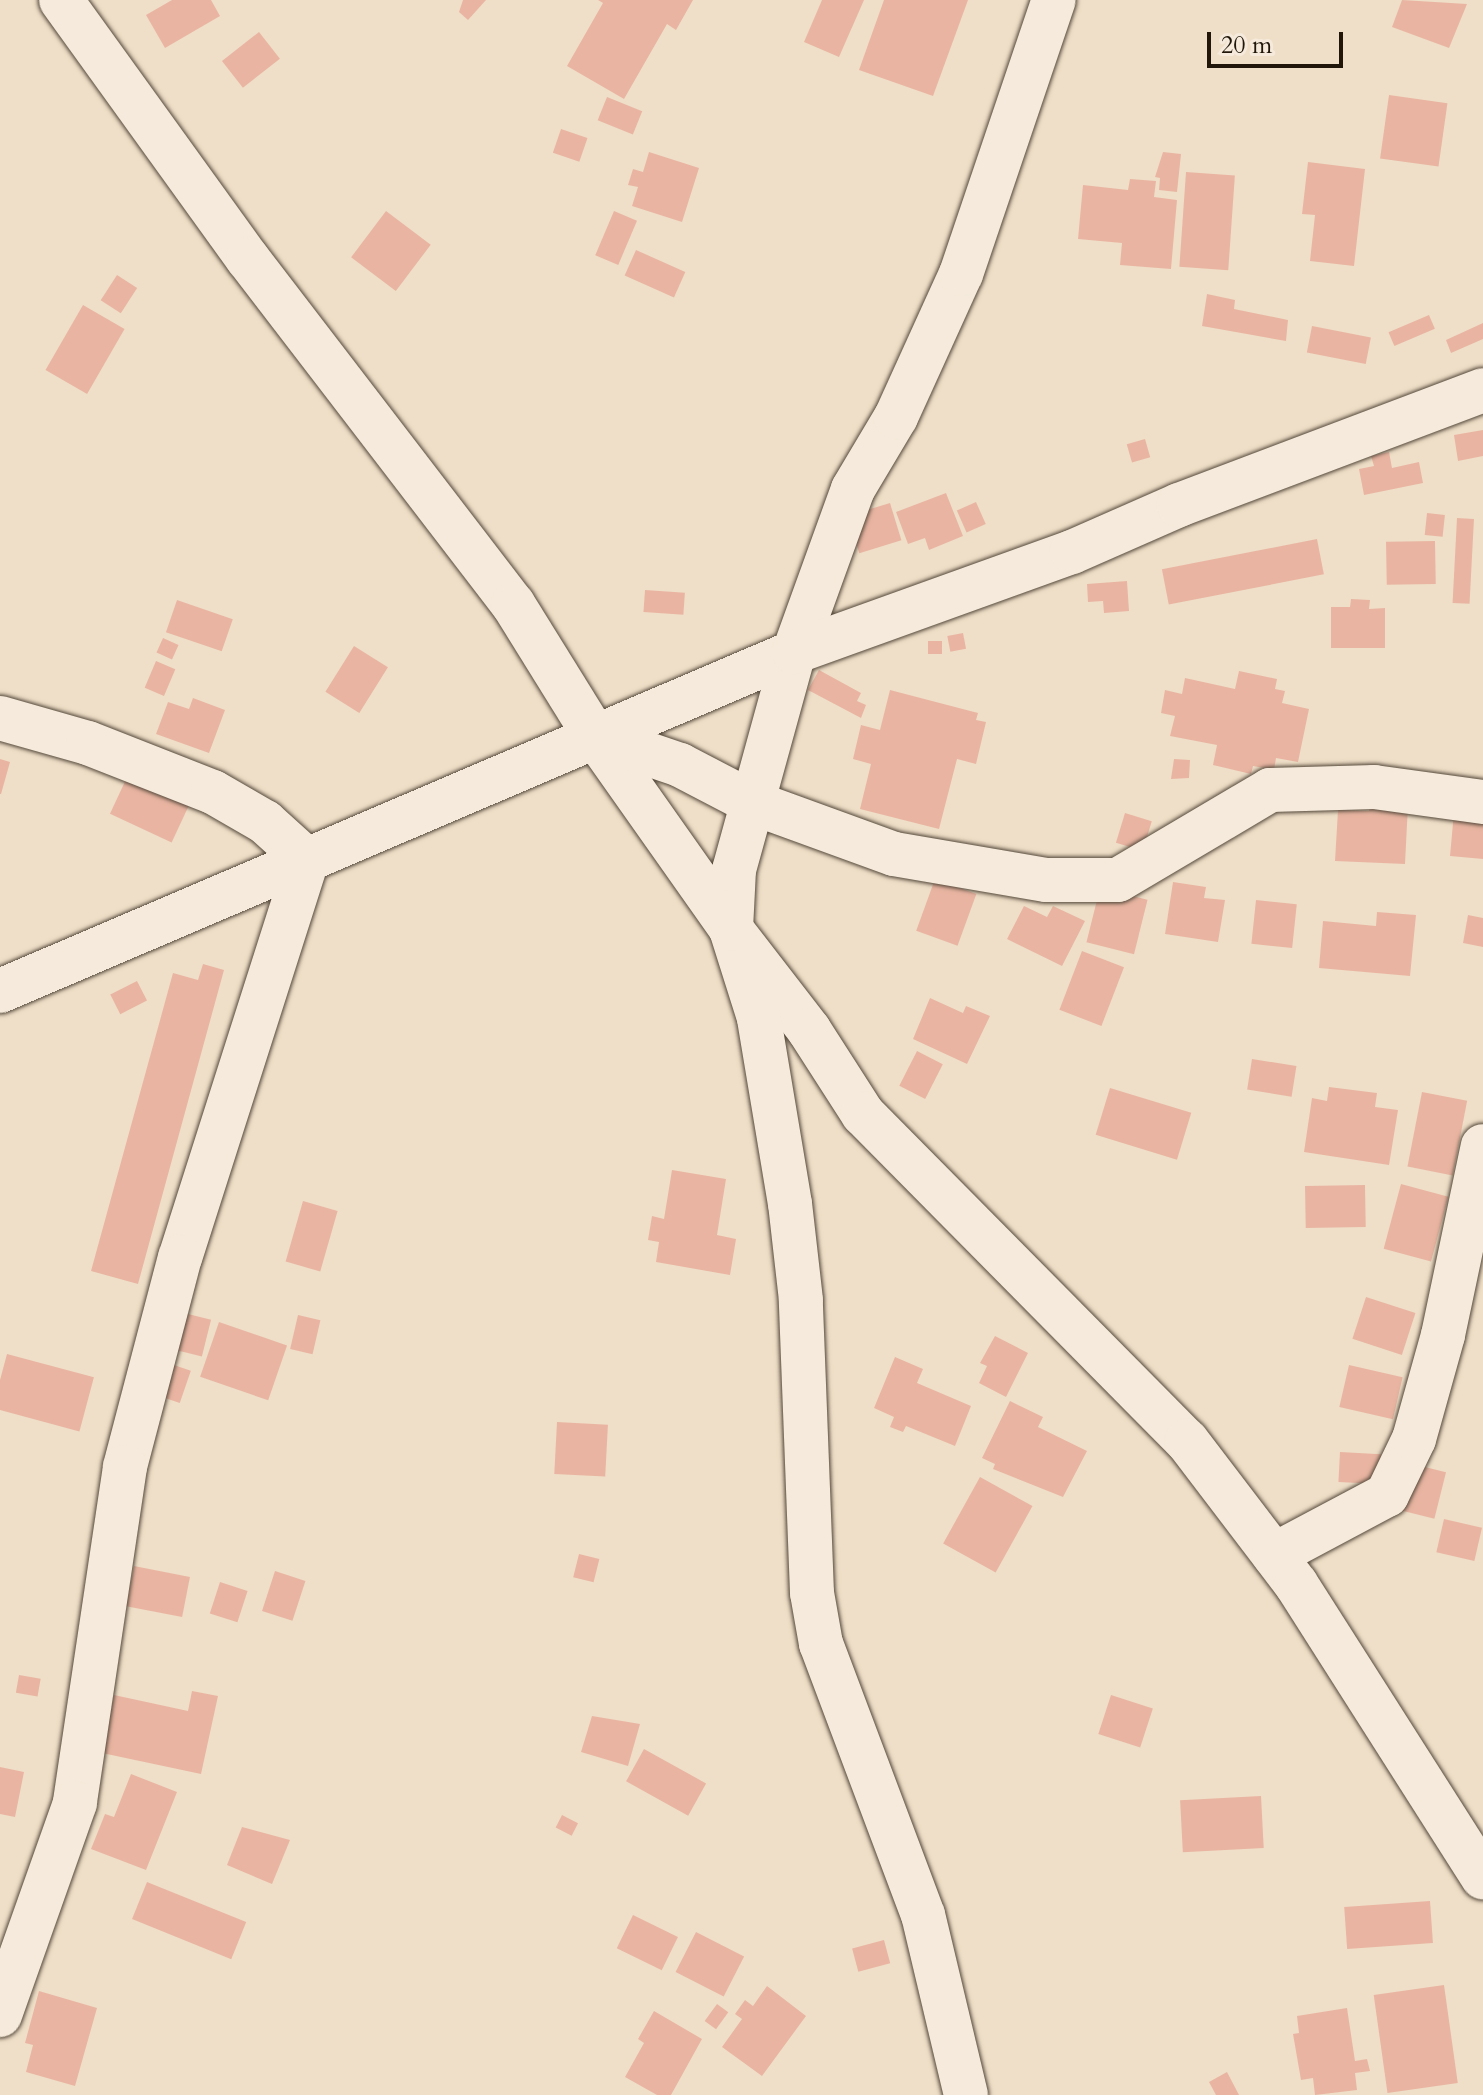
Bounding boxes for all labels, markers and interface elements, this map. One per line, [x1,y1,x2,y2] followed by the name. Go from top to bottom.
[1211,16,1347,66] scale bar
[1221,29,1272,62] text: 20 m

